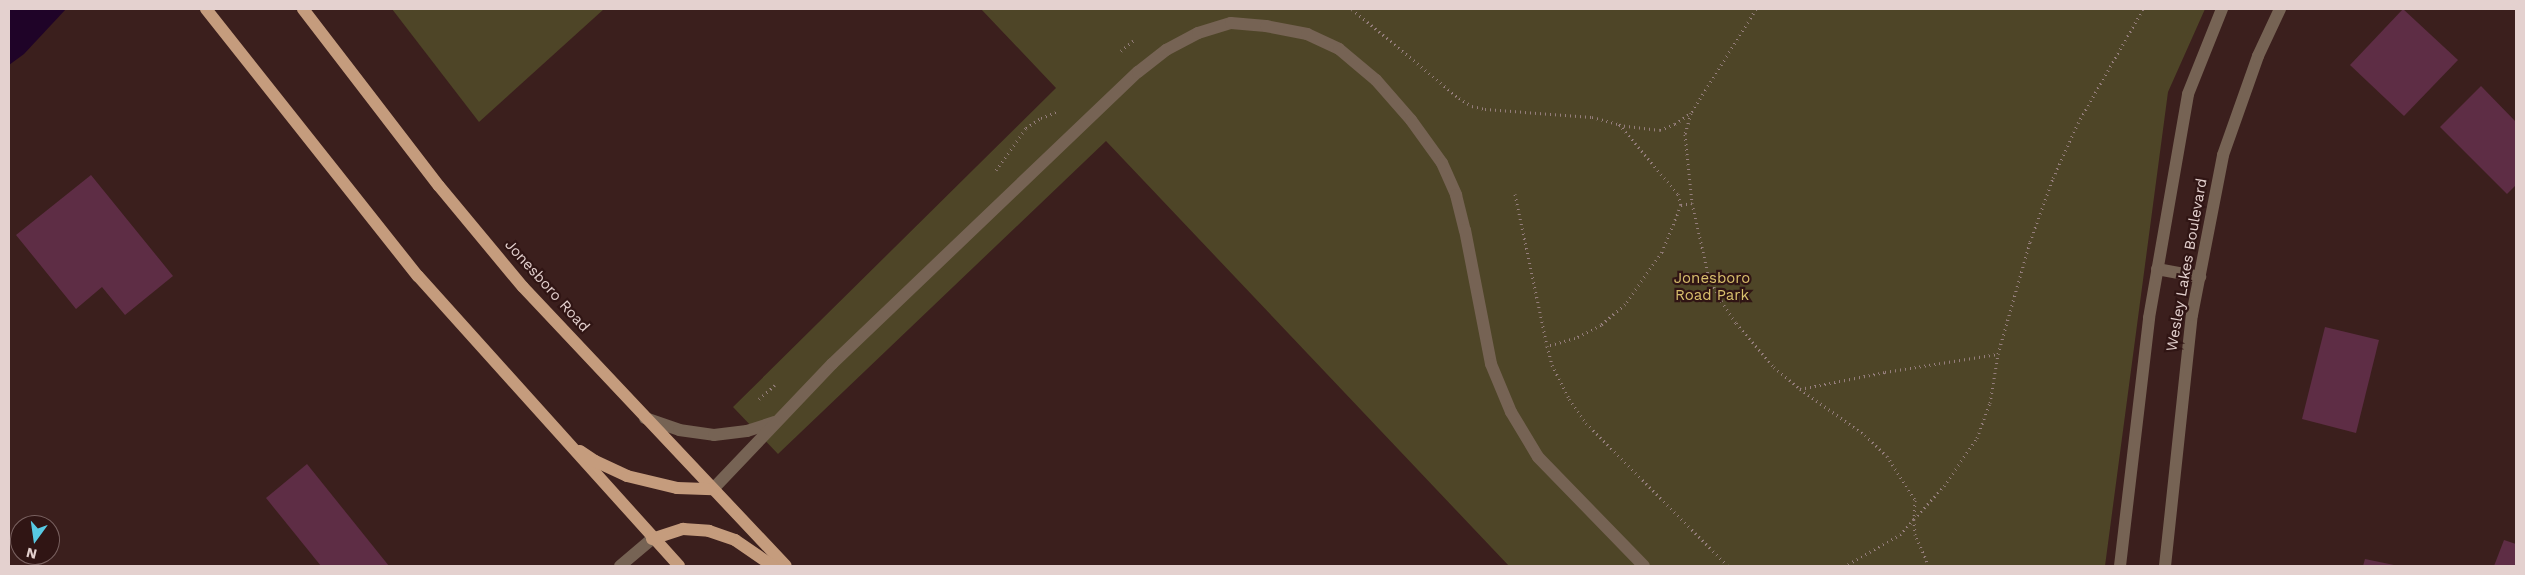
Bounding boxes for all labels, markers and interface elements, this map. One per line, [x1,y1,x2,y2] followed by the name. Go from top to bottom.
[2163,177,2211,353] street label: Wesley Lakes Boulevard
[501,236,593,336] street label: Jonesboro Road
[1674,269,1750,304] park label: Jonesboro Road Park
[10,515,60,565] north arrow
[25,545,39,563] text: N

